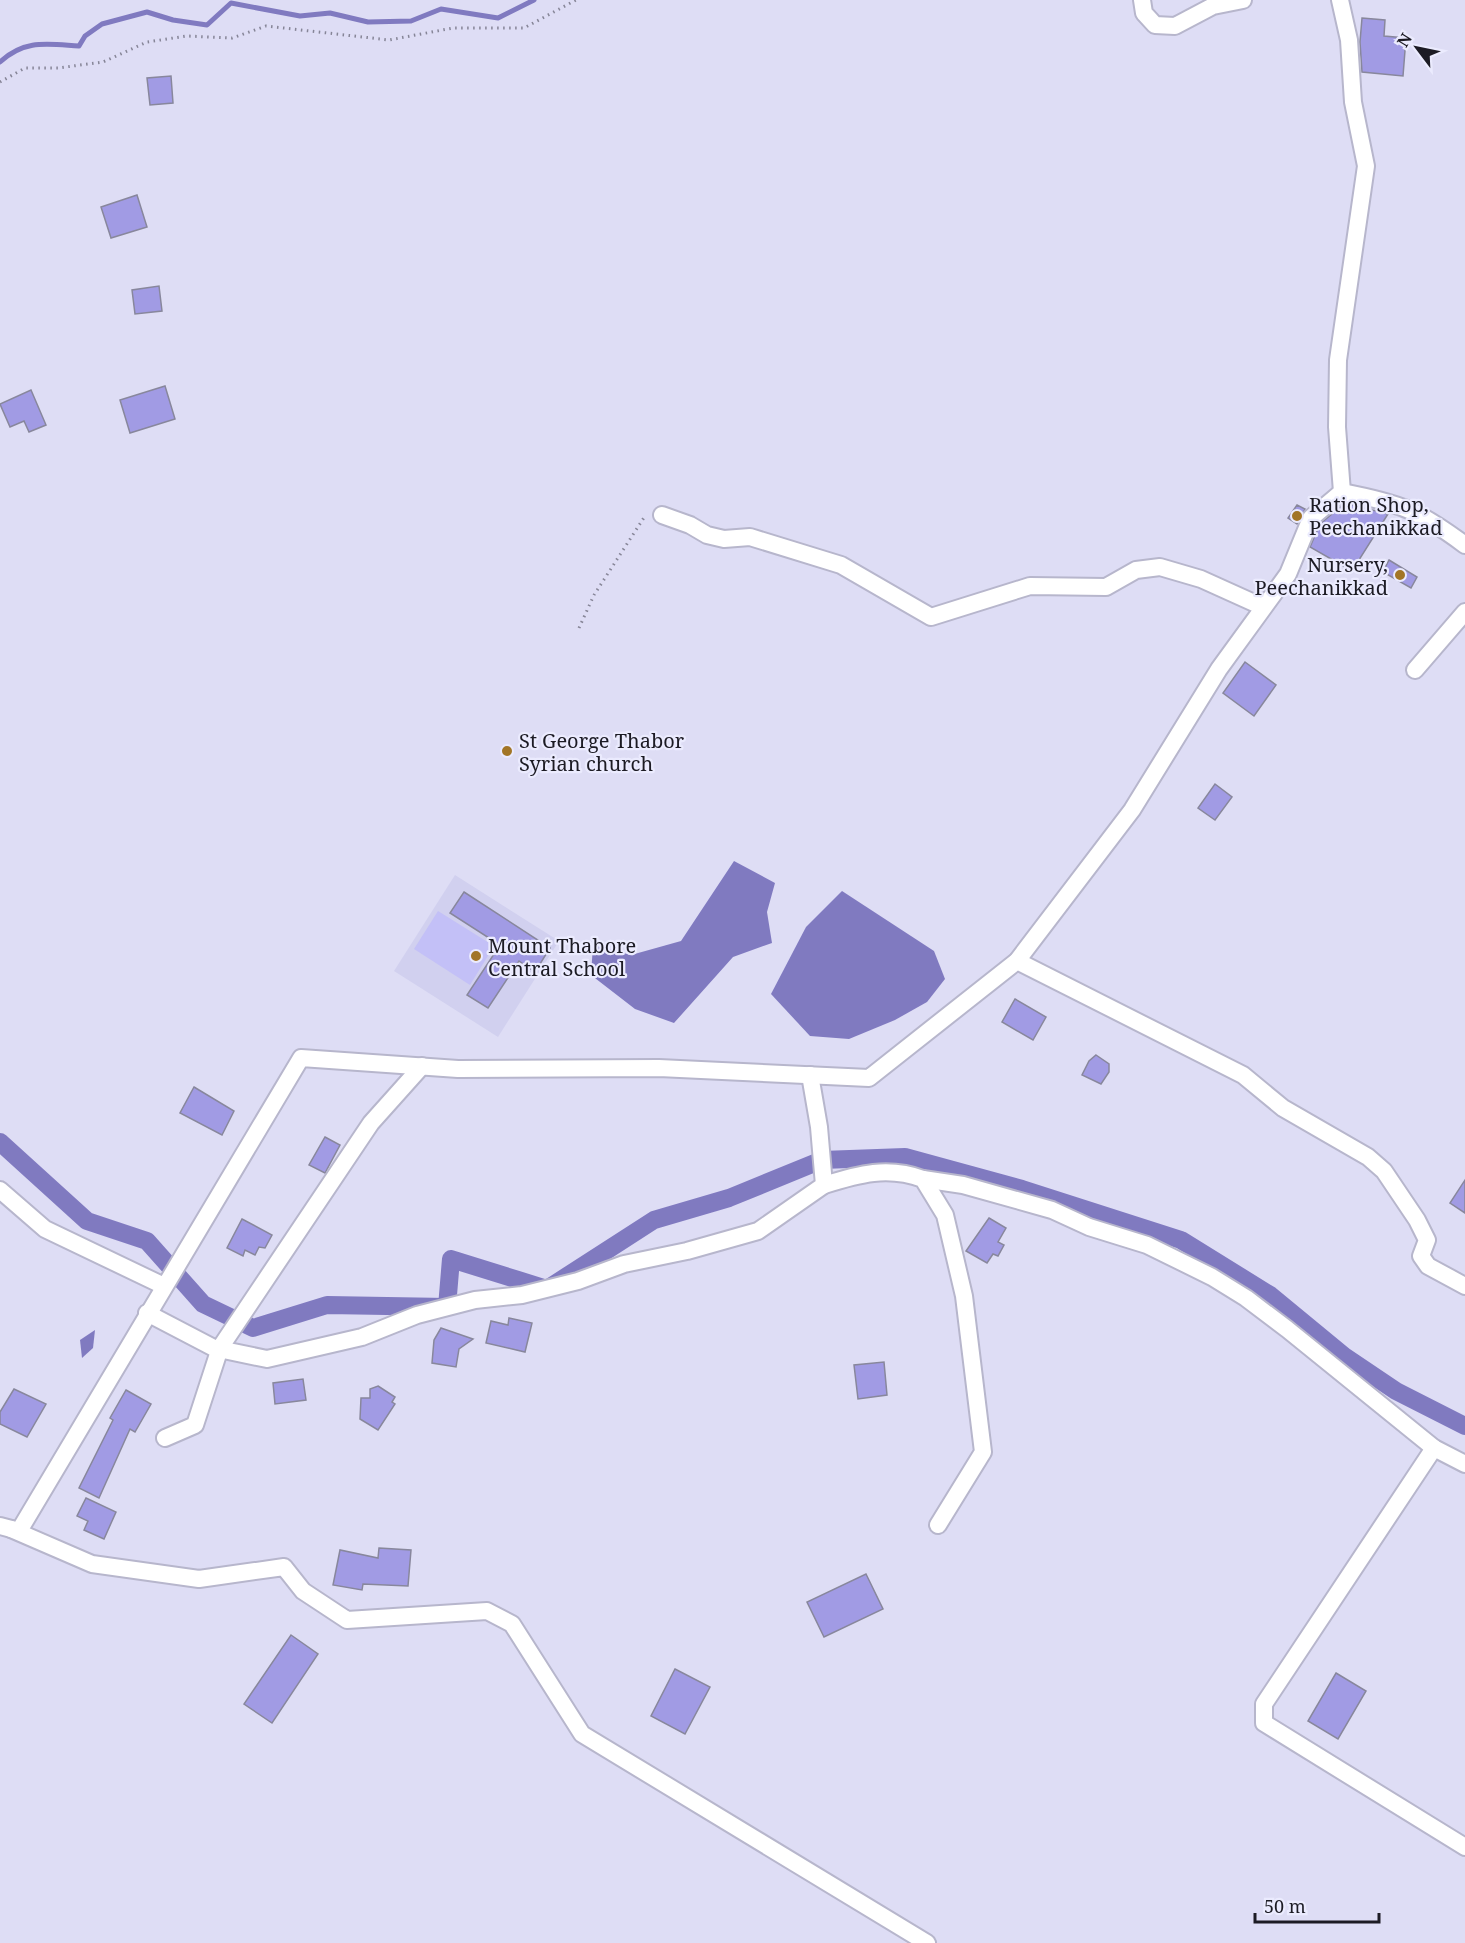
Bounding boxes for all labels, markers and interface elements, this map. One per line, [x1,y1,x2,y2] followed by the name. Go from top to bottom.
[1387,18,1447,78] north arrow
[1392,29,1417,51] text: N
[1309,491,1443,541] place label: Ration Shop, Peechanikkad
[1290,509,1304,523] marker: Ration Shop, Peechanikkad
[1254,551,1388,601] place label: Nursery, Peechanikkad
[1393,568,1407,582] marker: Nursery, Peechanikkad
[519,727,685,777] place label: St George Thabor Syrian church
[500,744,514,758] marker: St George Thabor Syrian church
[488,932,636,982] place label: Mount Thabore Central School
[469,949,483,963] marker: Mount Thabore Central School
[1255,1886,1380,1924] scale bar
[1264,1894,1306,1918] text: 50 m

